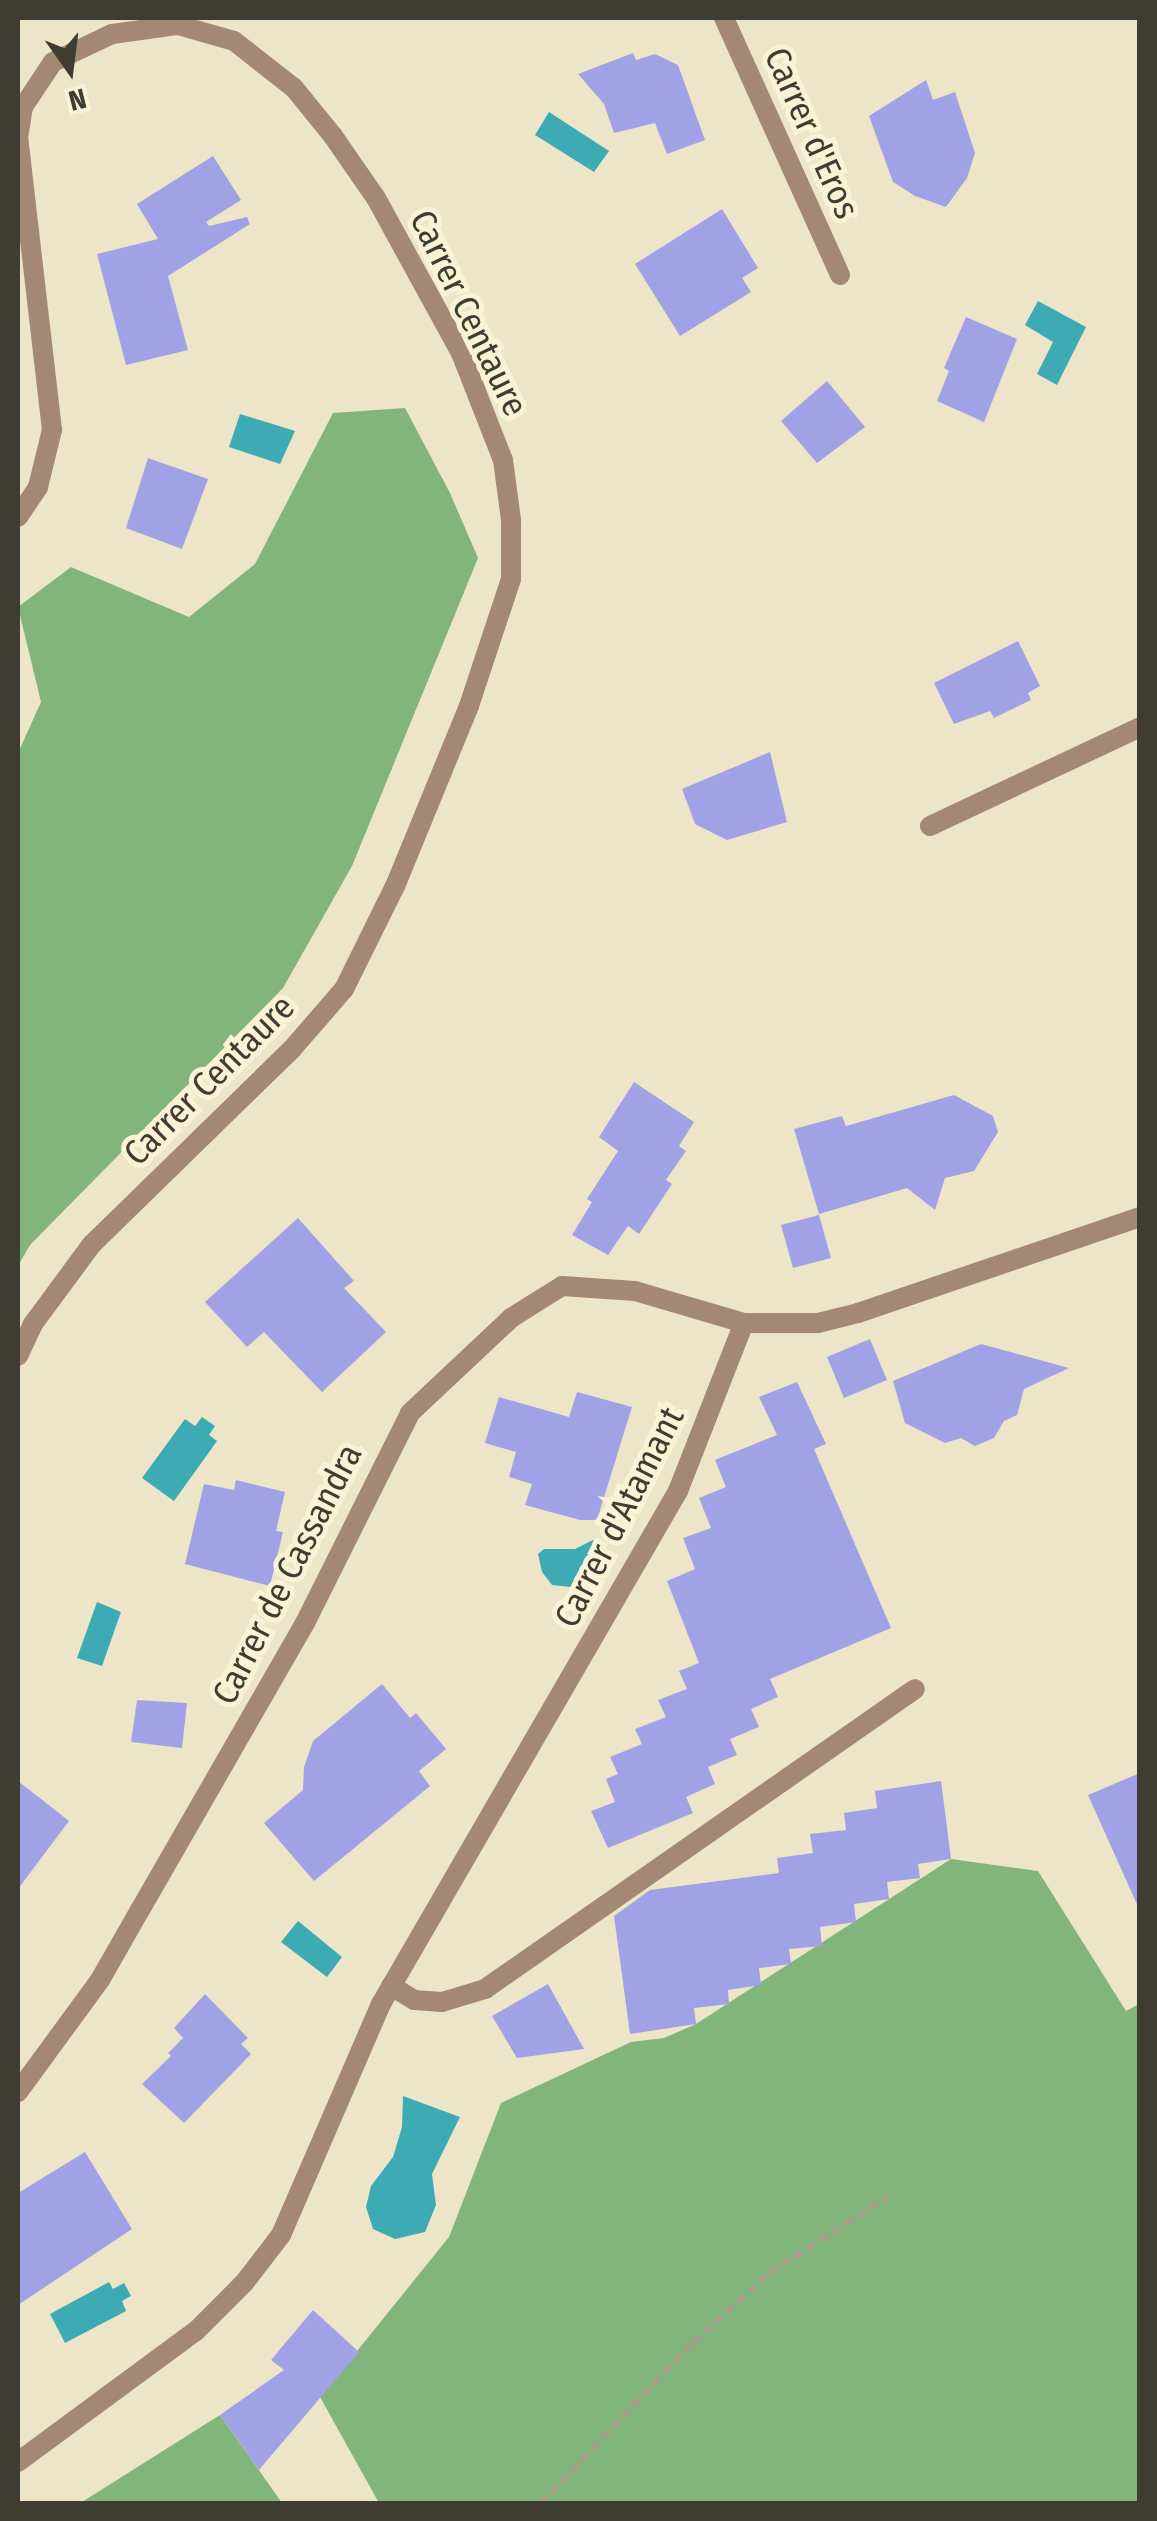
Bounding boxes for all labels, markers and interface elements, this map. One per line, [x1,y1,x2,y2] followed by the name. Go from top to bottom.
[20,20,120,120] north arrow
[756,41,868,225] street label: Carrer d'Eros
[65,82,90,118] text: N
[401,203,537,423] street label: Carrer Centaure
[115,986,303,1174] street label: Carrer Centaure
[546,1400,692,1634] street label: Carrer d'Atamant
[203,1437,371,1711] street label: Carrer de Cassandra

